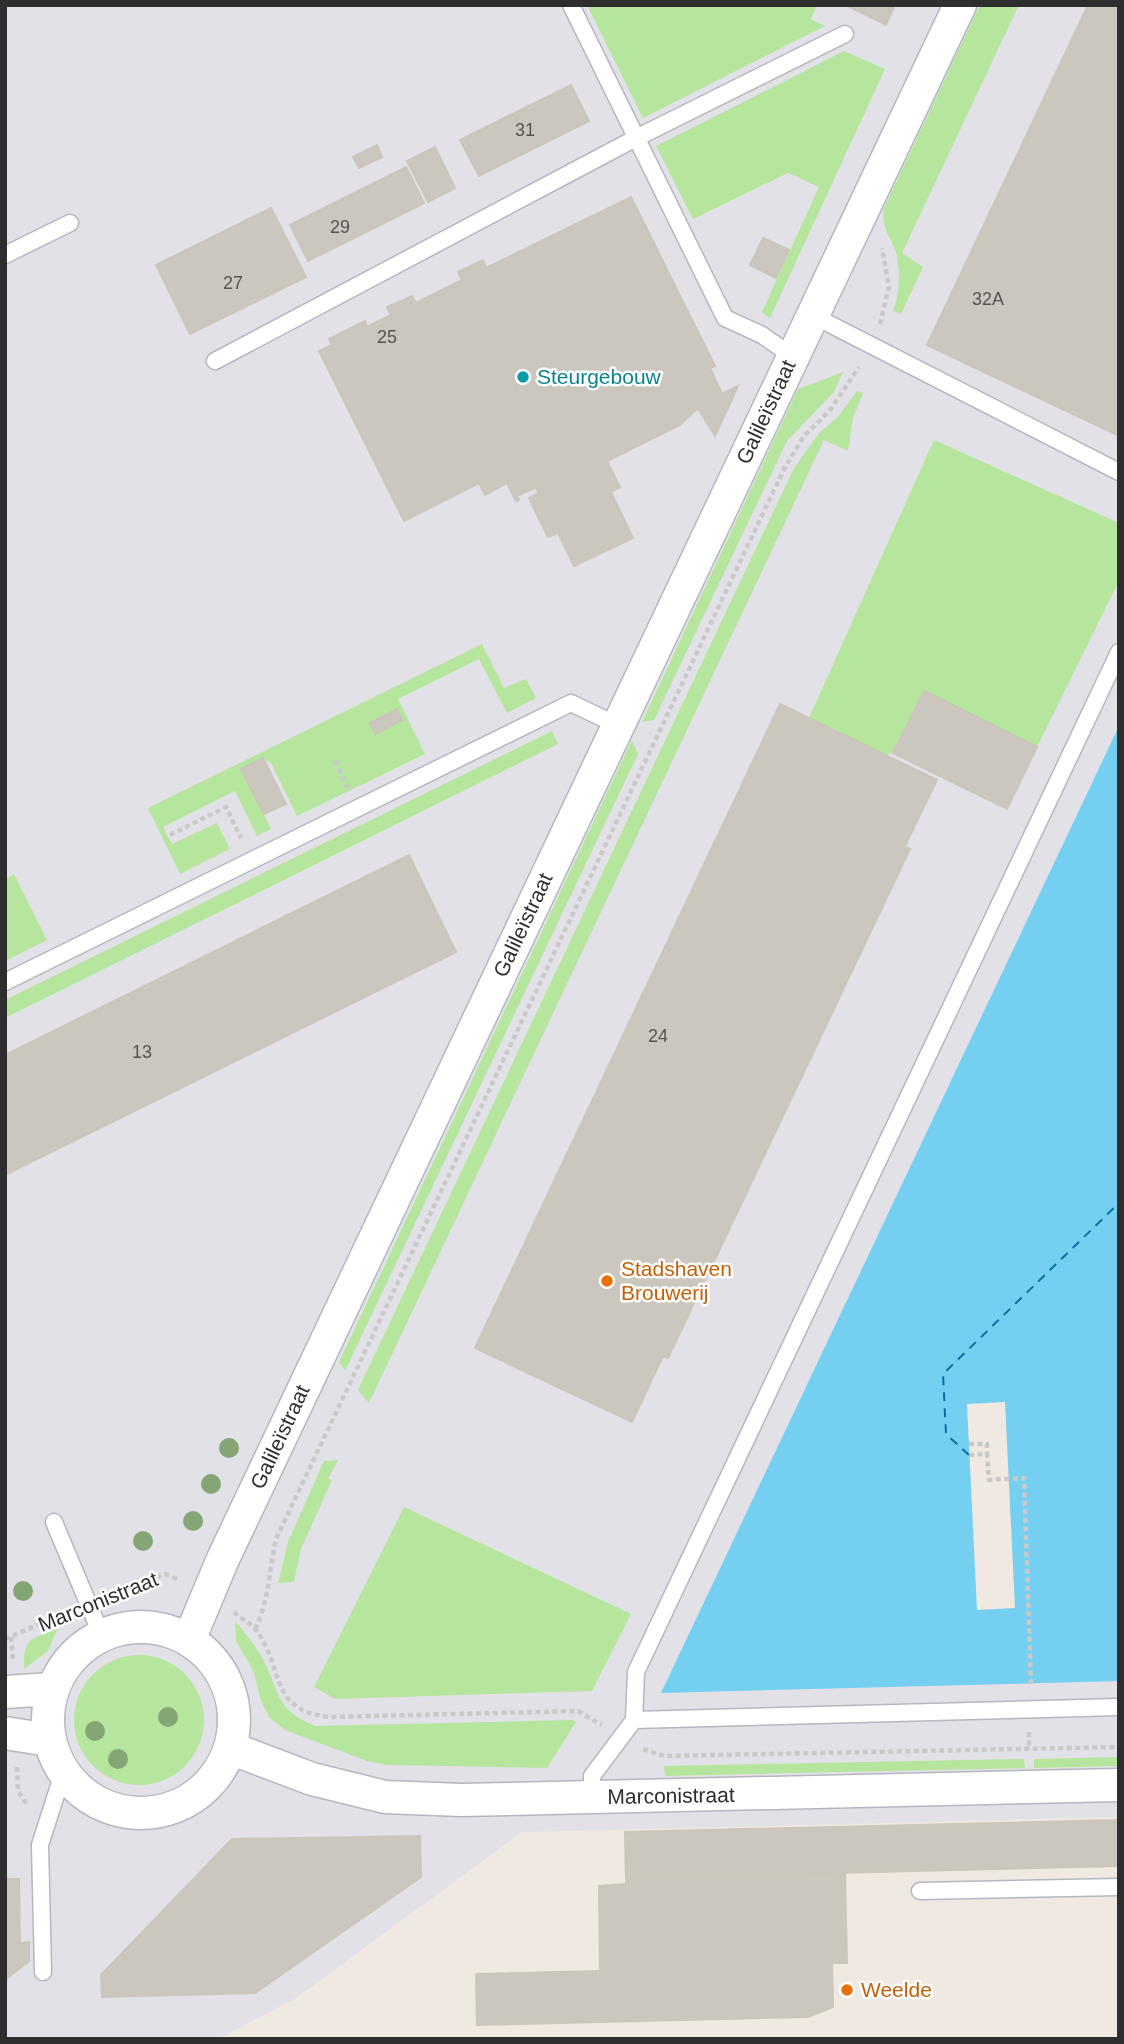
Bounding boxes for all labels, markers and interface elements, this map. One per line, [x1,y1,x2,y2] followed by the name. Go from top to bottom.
[515,120,535,140] house number: 31
[330,217,350,237] house number: 29
[223,273,243,293] house number: 27
[972,289,1004,309] house number: 32A
[377,327,397,347] house number: 25
[731,356,800,467] street label: Galileïstraat
[537,365,662,388] place label: Steurgebouw
[515,369,531,385] marker: Steurgebouw
[488,869,557,980] street label: Galileïstraat
[648,1026,668,1046] house number: 24
[132,1042,152,1062] house number: 13
[621,1257,732,1304] place label: Stadshaven Brouwerij
[599,1273,615,1289] marker: Stadshaven Brouwerij
[245,1381,314,1492] street label: Galileïstraat
[35,1567,161,1636] street label: Marconistraat
[607,1783,735,1808] street label: Marconistraat
[861,1978,932,2001] place label: Weelde
[839,1982,855,1998] marker: Weelde

